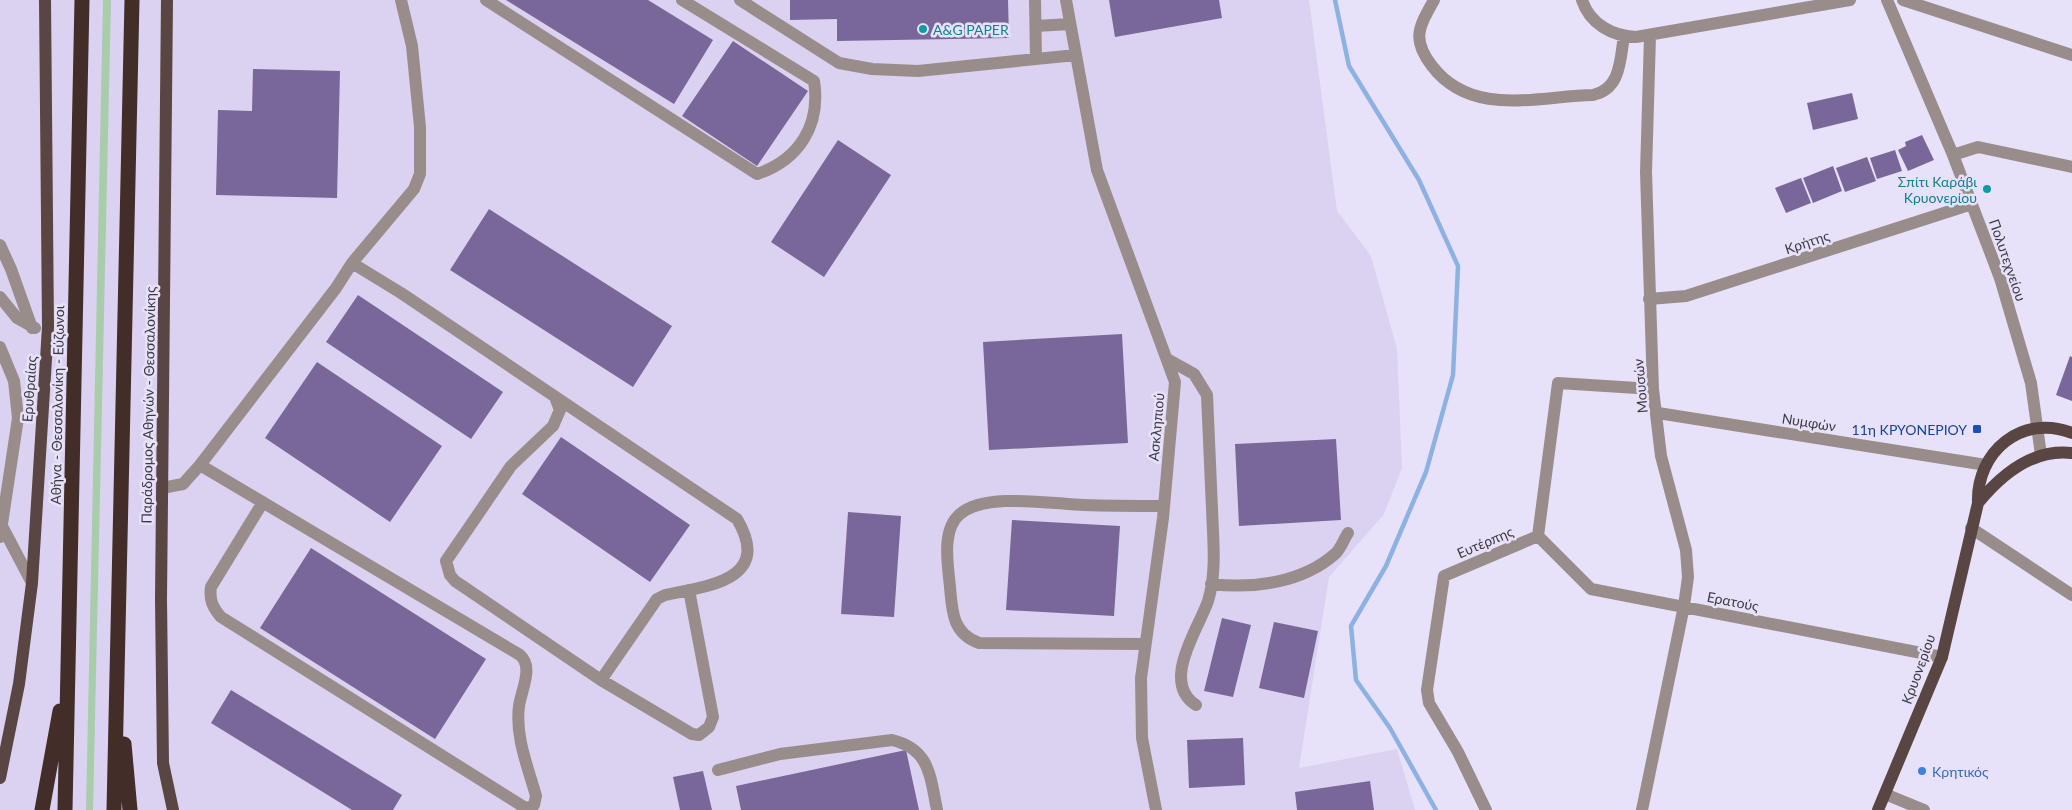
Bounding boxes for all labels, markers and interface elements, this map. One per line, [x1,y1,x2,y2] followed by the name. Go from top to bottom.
[933,21,1009,38] place label: A&G PAPER
[917,23,929,35] marker: A&G PAPER
[1898,173,1977,206] place label: Σπίτι Καράβι Κρυονερίου
[1981,183,1993,195] marker: Σπίτι Καράβι Κρυονερίου
[1986,217,2030,303] street label: Πολυτεχνείου
[1782,227,1832,257] street label: Κρήτης
[137,286,159,524] street label: Παράδρομος Αθηνών - Θεσσαλονίκης
[47,305,67,505] street label: Αθήνα - Θεσσαλονίκη - Εύζωνοι
[18,355,40,423] street label: Ερυθραίας
[1629,358,1651,414] street label: Μουσών
[1145,392,1167,462] street label: Ασκληπιού
[1781,409,1837,435] street label: Νυμφών
[1852,421,1967,438] place label: 11η ΚΡΥΟΝΕΡΙΟΥ
[1971,423,1983,435] marker: 11η ΚΡΥΟΝΕΡΙΟΥ
[1454,522,1516,561] street label: Ευτέρπης
[1706,588,1761,614] street label: Ερατούς
[1897,632,1939,706] street label: Κρυονερίου
[1932,763,1989,780] place label: Κρητικός
[1916,765,1928,777] marker: Κρητικός

